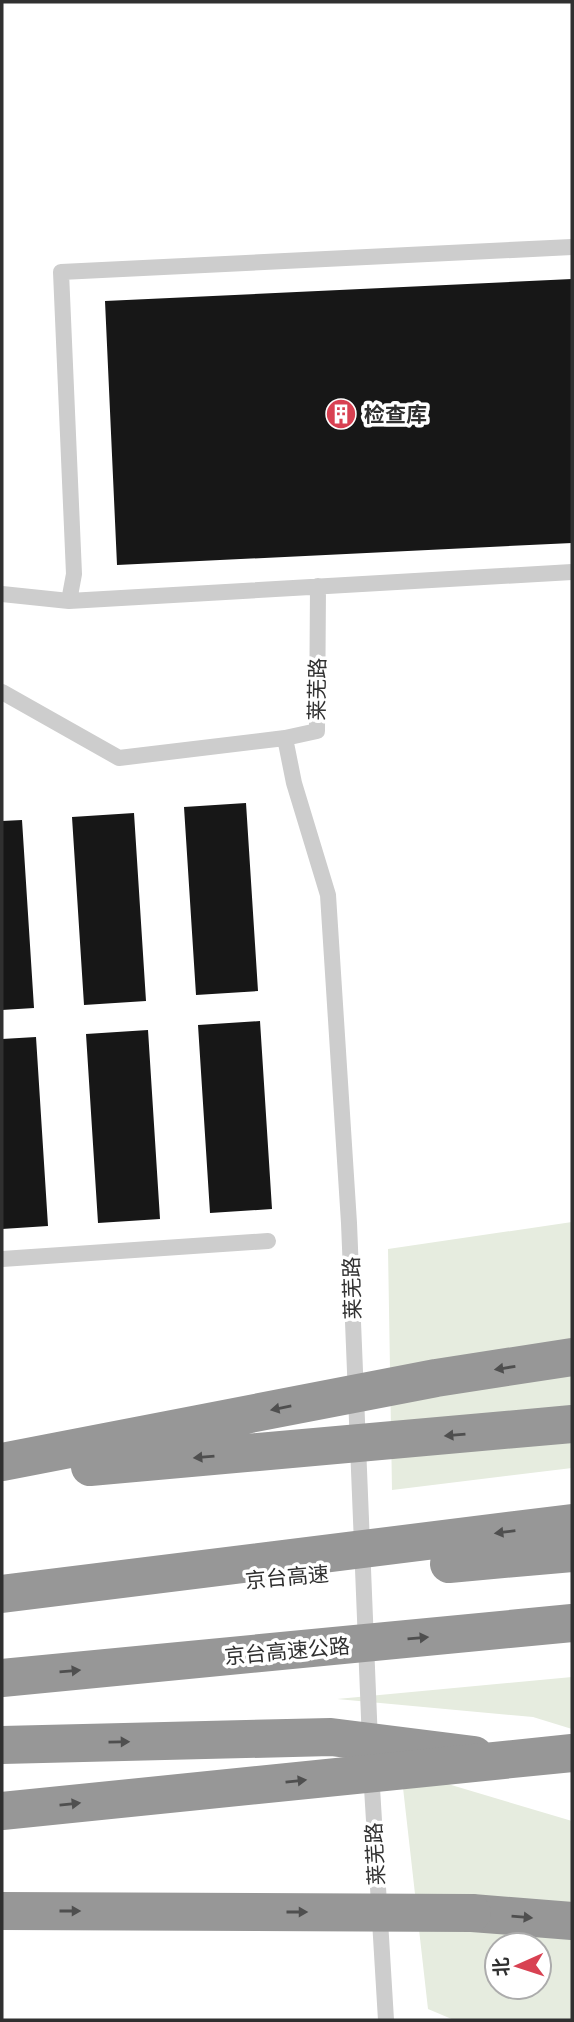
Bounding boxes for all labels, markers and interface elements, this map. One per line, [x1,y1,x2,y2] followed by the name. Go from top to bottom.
[324,397,358,431] building icon: 检查库
[364,402,427,427] place label: 检查库
[304,657,330,721] street label: 莱芜路
[338,1256,366,1320] street label: 莱芜路
[494,1362,516,1373] one-way arrow
[270,1403,292,1414] one-way arrow
[444,1429,466,1440] one-way arrow
[193,1452,215,1463] one-way arrow
[493,1526,515,1537] one-way arrow
[244,1561,330,1593] street label: 京台高速
[407,1632,429,1643] one-way arrow
[223,1633,351,1669] street label: 京台高速公路
[59,1666,81,1677] one-way arrow
[108,1736,130,1747] one-way arrow
[285,1775,307,1786] one-way arrow
[59,1798,81,1809] one-way arrow
[361,1822,389,1886] street label: 莱芜路
[59,1905,81,1917] one-way arrow
[287,1906,309,1918] one-way arrow
[511,1912,533,1923] one-way arrow
[483,1931,553,2001] north arrow
[490,1957,514,1977] text: 北

